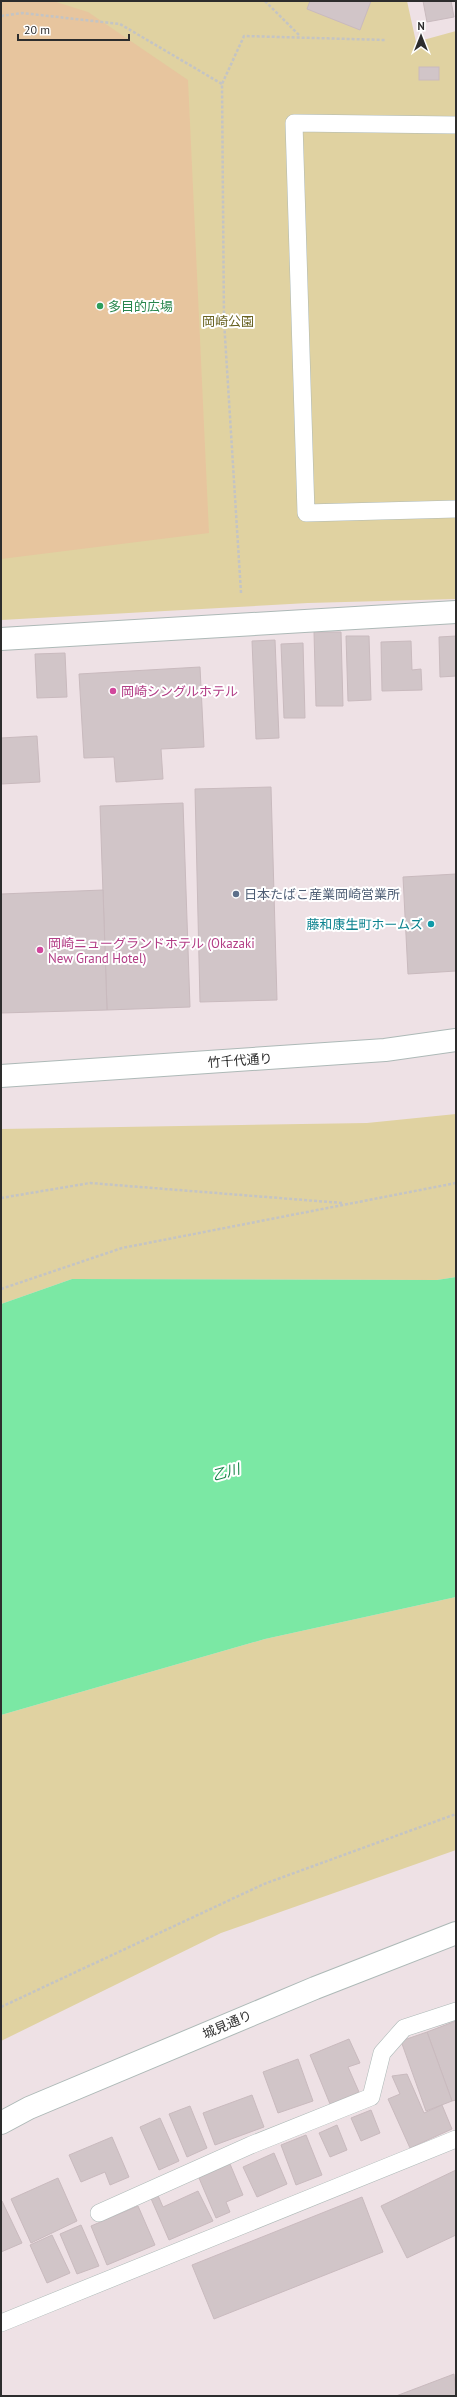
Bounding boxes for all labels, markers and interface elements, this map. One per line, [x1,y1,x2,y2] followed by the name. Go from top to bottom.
[18,16,129,42] scale bar
[401,16,441,56] north arrow
[417,19,425,33] text: N
[24,22,50,37] text: 20 m
[108,298,173,315] place label: 多目的広場
[95,301,105,311] marker: 多目的広場
[202,313,254,330] park label: 岡崎公園
[121,683,238,700] place label: 岡崎シングルホテル
[108,686,118,696] marker: 岡崎シングルホテル
[244,886,400,903] place label: 日本たばこ産業岡崎営業所
[231,889,241,899] marker: 日本たばこ産業岡崎営業所
[306,916,423,933] place label: 藤和康生町ホームズ
[426,919,436,929] marker: 藤和康生町ホームズ
[48,935,255,967] place label: 岡崎ニューグランドホテル (Okazaki New Grand Hotel)
[35,945,45,955] marker: 岡崎ニューグランドホテル (Okazaki New Grand Hotel)
[207,1050,273,1071] street label: 竹千代通り
[210,1459,244,1484] water label: 乙川
[200,2006,254,2042] street label: 城見通り

